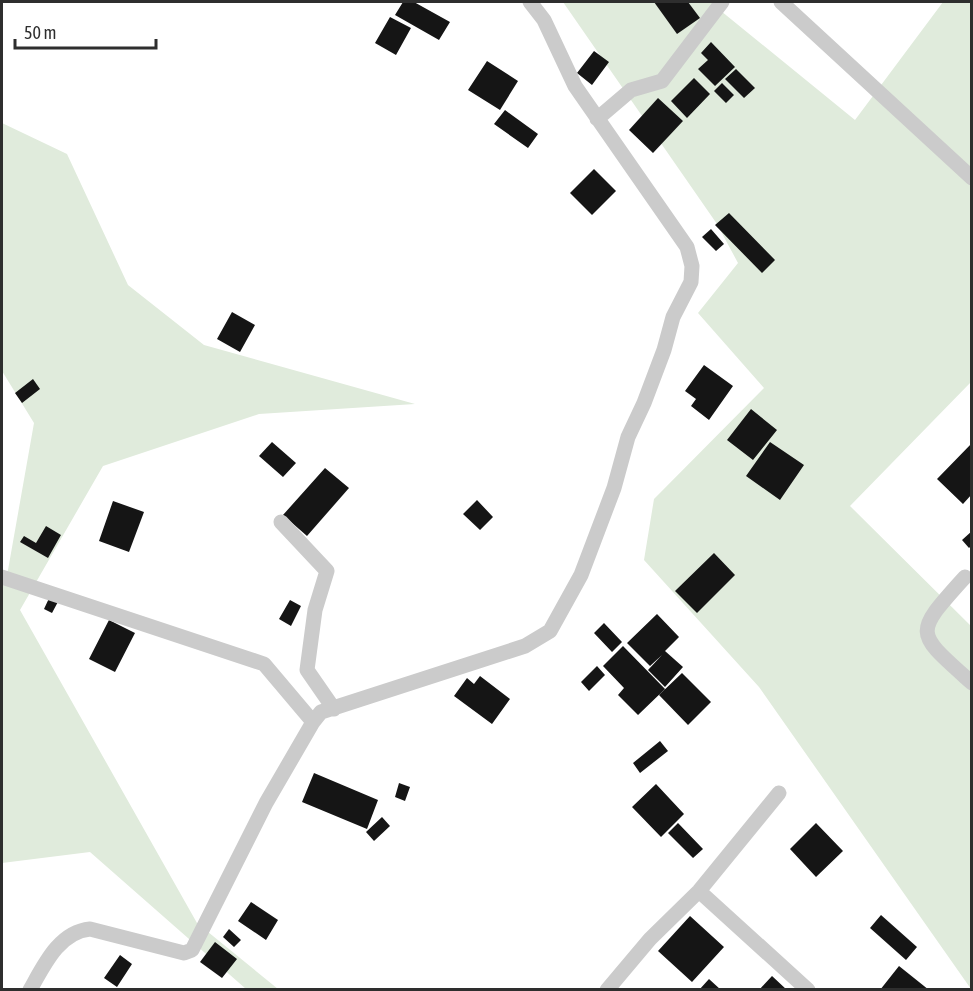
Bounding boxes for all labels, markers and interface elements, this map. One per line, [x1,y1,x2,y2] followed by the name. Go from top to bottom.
[15,12,156,50] scale bar
[24,22,56,43] text: 50 m

